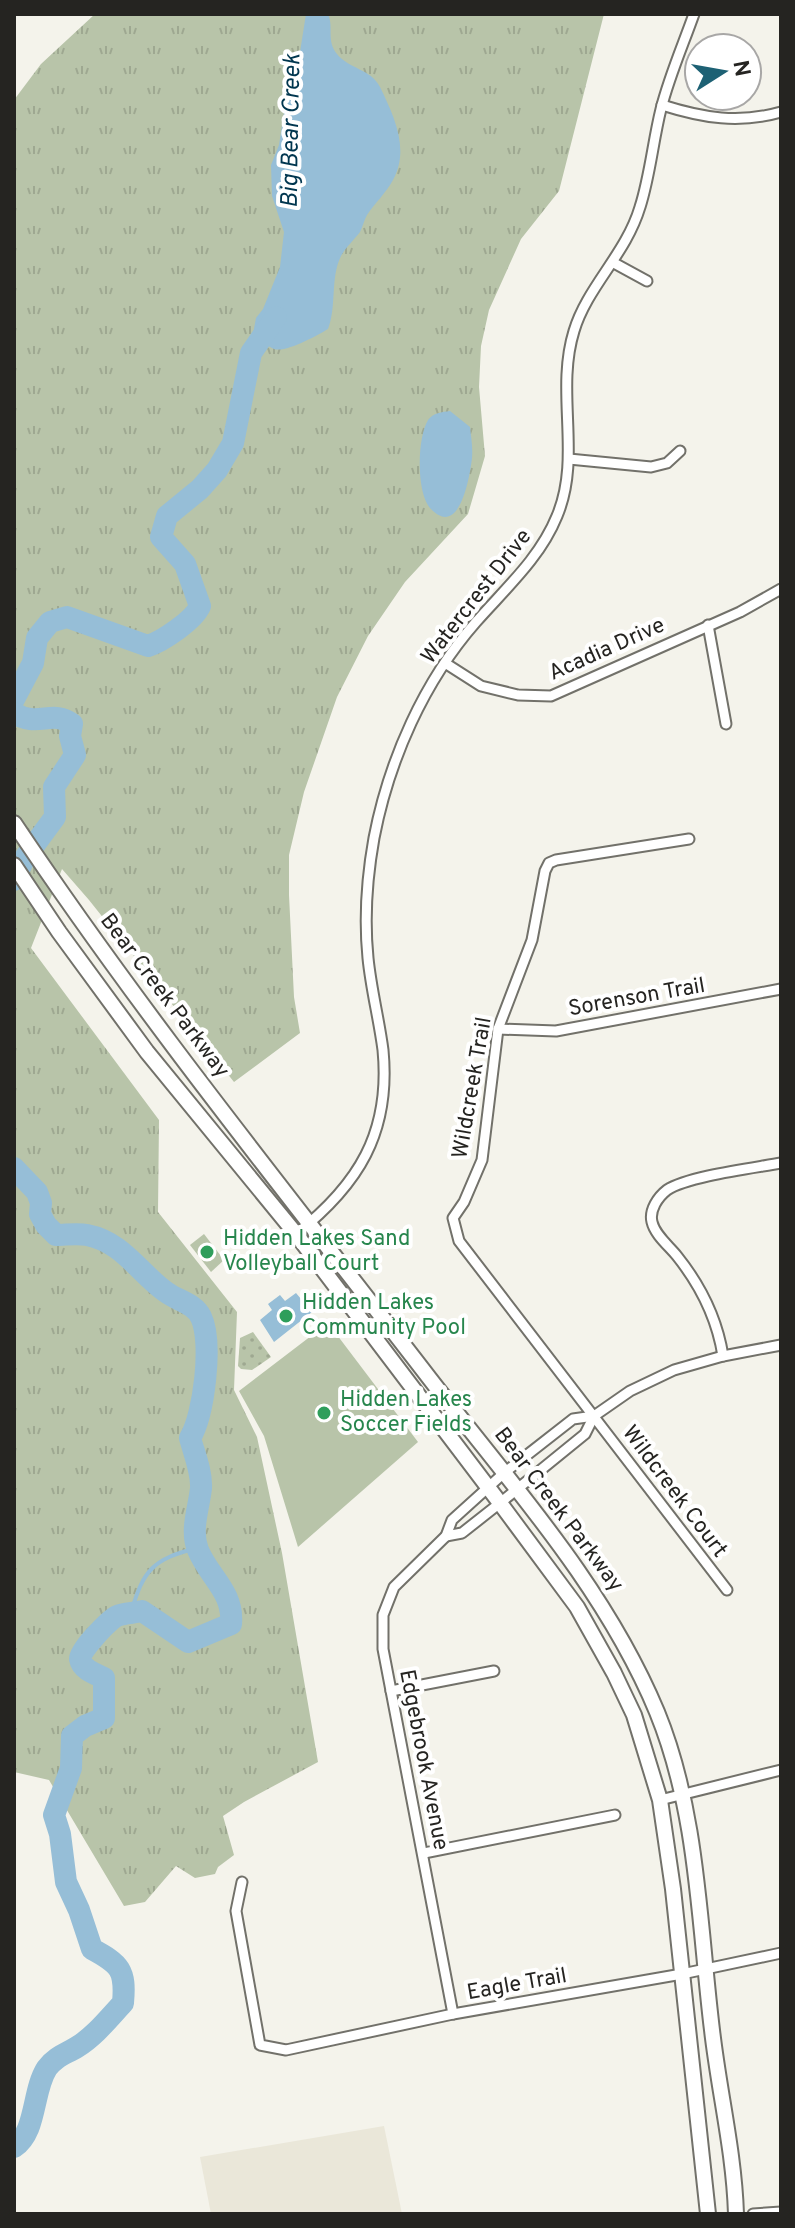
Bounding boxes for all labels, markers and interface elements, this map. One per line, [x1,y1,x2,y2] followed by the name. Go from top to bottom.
[683,32,763,112] north arrow
[276,53,308,208] water label: Big Bear Creek
[725,58,755,79] text: N
[416,524,538,670] street label: Watercrest Drive
[545,612,669,688] street label: Acadia Drive
[93,908,235,1084] street label: Bear Creek Parkway
[567,973,707,1023] street label: Sorenson Trail
[447,1015,499,1161] street label: Wildcreek Trail
[223,1226,410,1278] place label: Hidden Lakes Sand Volleyball Court
[198,1243,216,1261] marker: Hidden Lakes Sand Volleyball Court
[302,1290,466,1342] place label: Hidden Lakes Community Pool
[277,1307,295,1325] marker: Hidden Lakes Community Pool
[340,1387,472,1439] place label: Hidden Lakes Soccer Fields
[315,1404,333,1422] marker: Hidden Lakes Soccer Fields
[616,1421,732,1563] street label: Wildcreek Court
[487,1422,629,1598] street label: Bear Creek Parkway
[392,1667,454,1853] street label: Edgebrook Avenue
[465,1963,569,2007] street label: Eagle Trail

